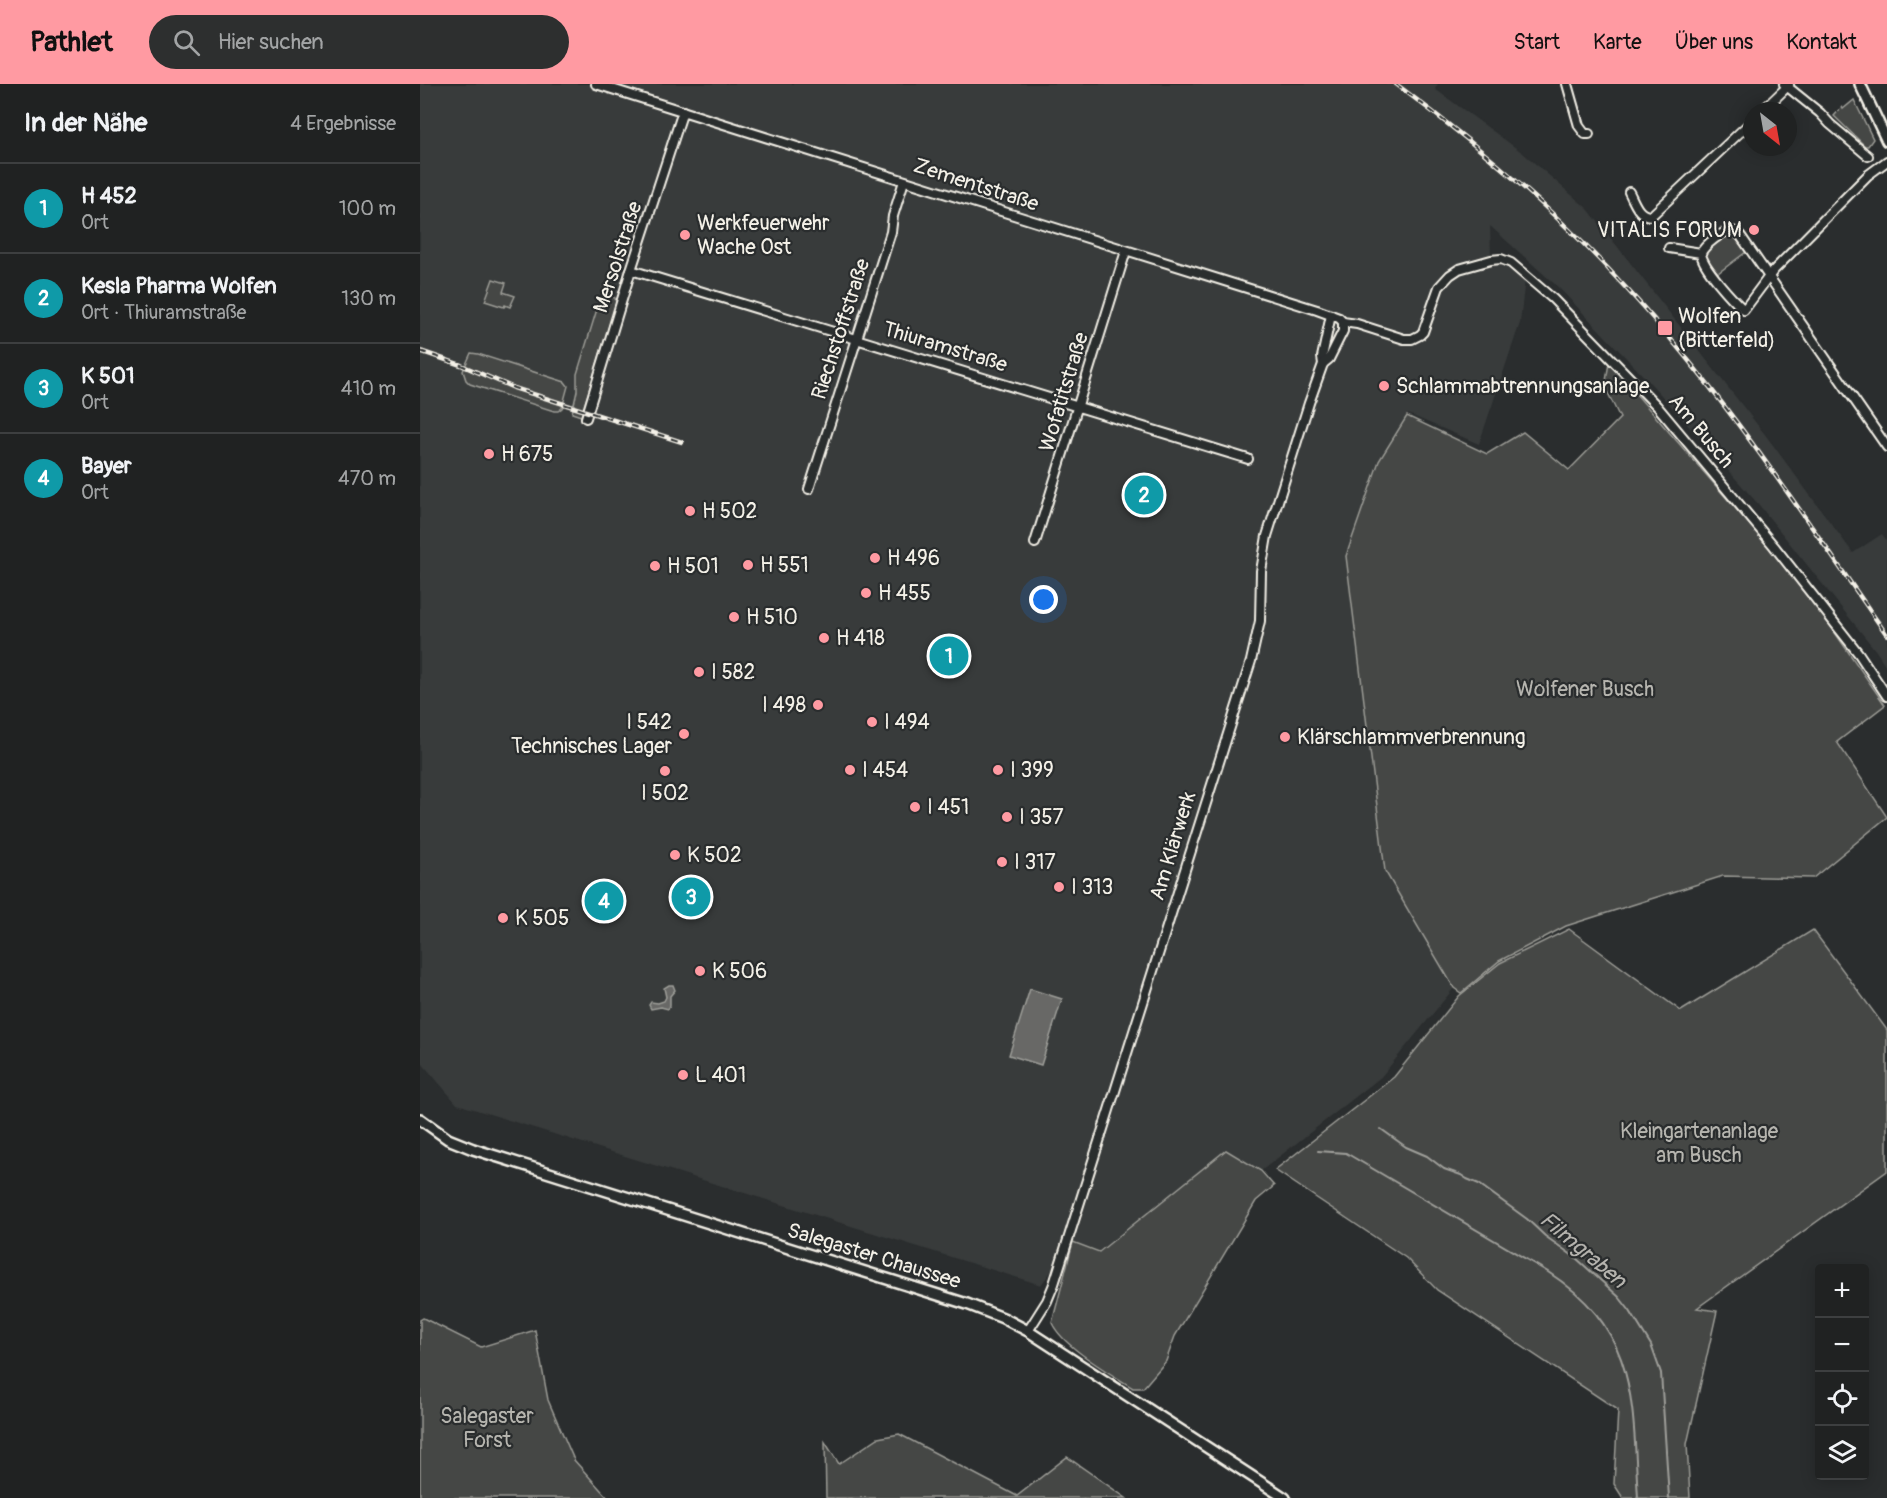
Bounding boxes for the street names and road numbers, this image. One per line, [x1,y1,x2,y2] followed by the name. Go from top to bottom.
[910,152,1043,218] street label: Zementstraße
[587,197,649,316] street label: Mersolstraße
[806,255,877,403] street label: Riechstoffstraße
[880,315,1011,379] street label: Thiuramstraße
[1033,328,1095,455] street label: Wofatitstraße
[1662,388,1740,474] street label: Am Busch
[1144,788,1202,904] street label: Am Klärwerk
[784,1217,965,1295] street label: Salegaster Chaussee

